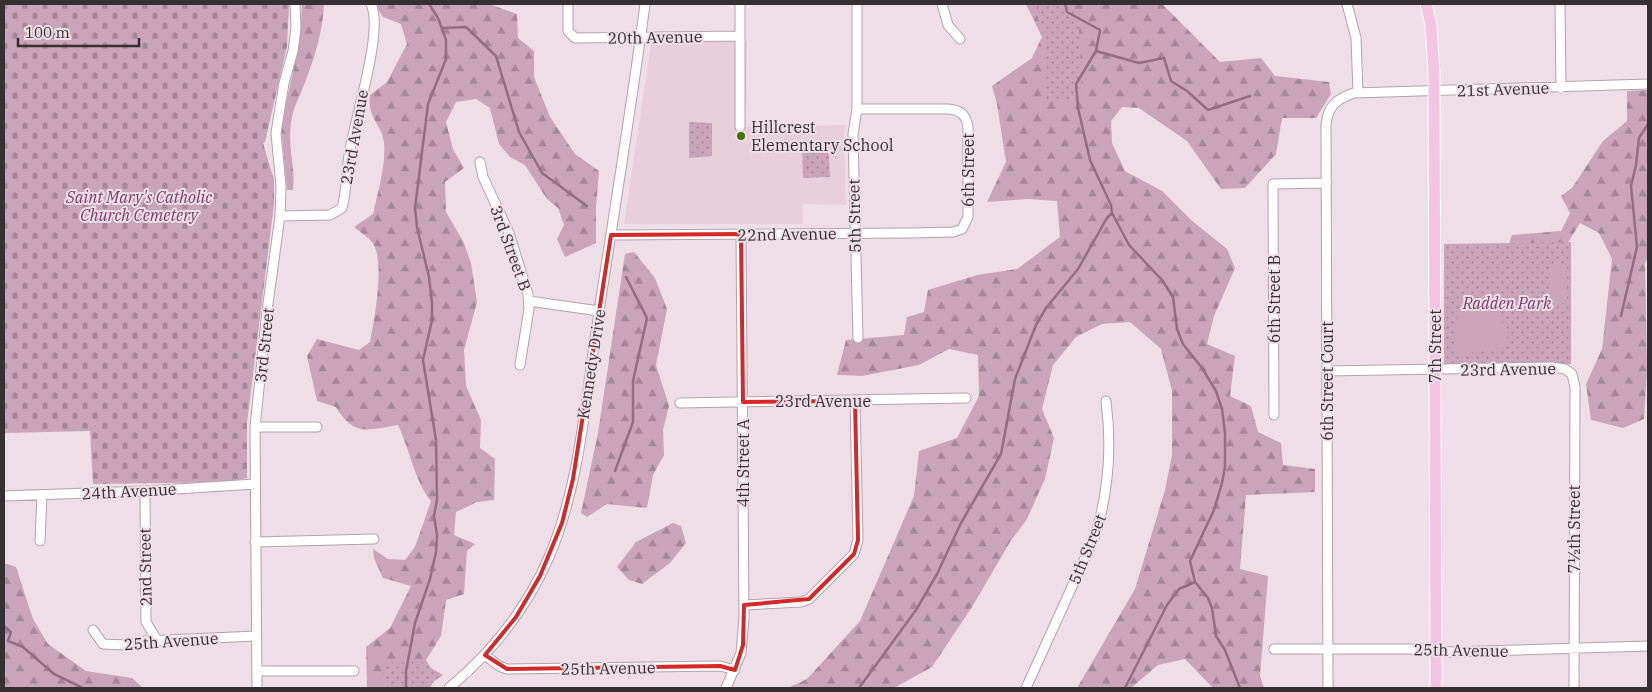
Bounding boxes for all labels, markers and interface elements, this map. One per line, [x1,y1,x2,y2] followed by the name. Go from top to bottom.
[18,15,139,47] scale bar
[25,23,70,42] text: 100 m
[607,26,703,48] street label: 20th Avenue
[1456,77,1550,101] street label: 21st Avenue
[336,88,372,186] street label: 23rd Avenue
[751,117,894,155] place label: Hillcrest Elementary School
[735,130,747,142] marker: Hillcrest Elementary School
[958,133,978,207] street label: 6th Street
[843,179,865,253] street label: 5th Street
[65,187,212,225] park label: Saint Mary's Catholic Church Cemetery
[486,203,536,293] street label: 3rd Street B
[737,223,837,245] street label: 22nd Avenue
[1264,255,1284,343] street label: 6th Street B
[1462,293,1552,313] park label: Radden Park
[250,306,278,383] street label: 3rd Street
[572,308,610,420] street label: Kennedy Drive
[1425,309,1445,383] street label: 7th Street
[1317,321,1337,441] street label: 6th Street Court
[1460,358,1556,380] street label: 23rd Avenue
[775,391,871,411] street label: 23rd Avenue
[733,419,753,507] street label: 4th Street A
[81,479,177,503] street label: 24th Avenue
[1564,484,1584,573] street label: 7½th Street
[1064,511,1110,587] street label: 5th Street
[134,527,156,606] street label: 2nd Street
[123,628,219,654] street label: 25th Avenue
[1413,639,1509,661] street label: 25th Avenue
[560,657,656,679] street label: 25th Avenue

